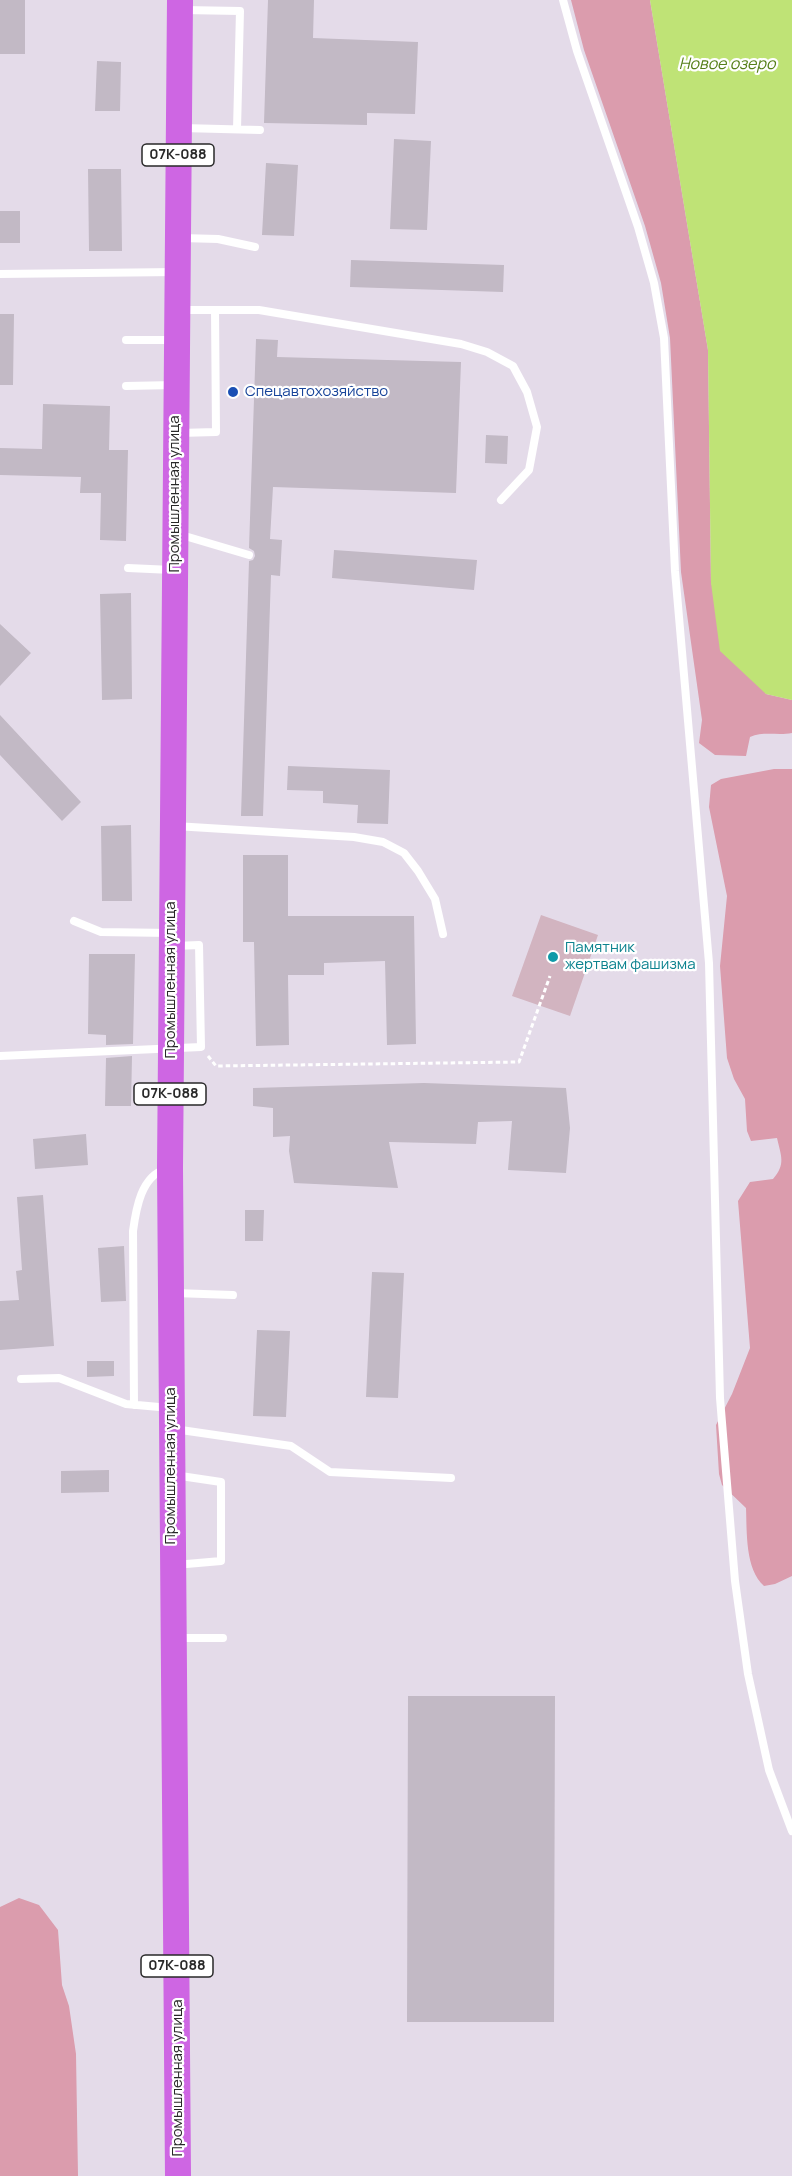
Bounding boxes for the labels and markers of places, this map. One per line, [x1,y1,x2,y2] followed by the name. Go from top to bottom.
[245,383,388,401] place label: Спецавтохозяйство
[226,385,240,399] marker: Спецавтохозяйство
[565,939,696,974] place label: Памятник жертвам фашизма
[546,950,560,964] marker: Памятник жертвам фашизма

